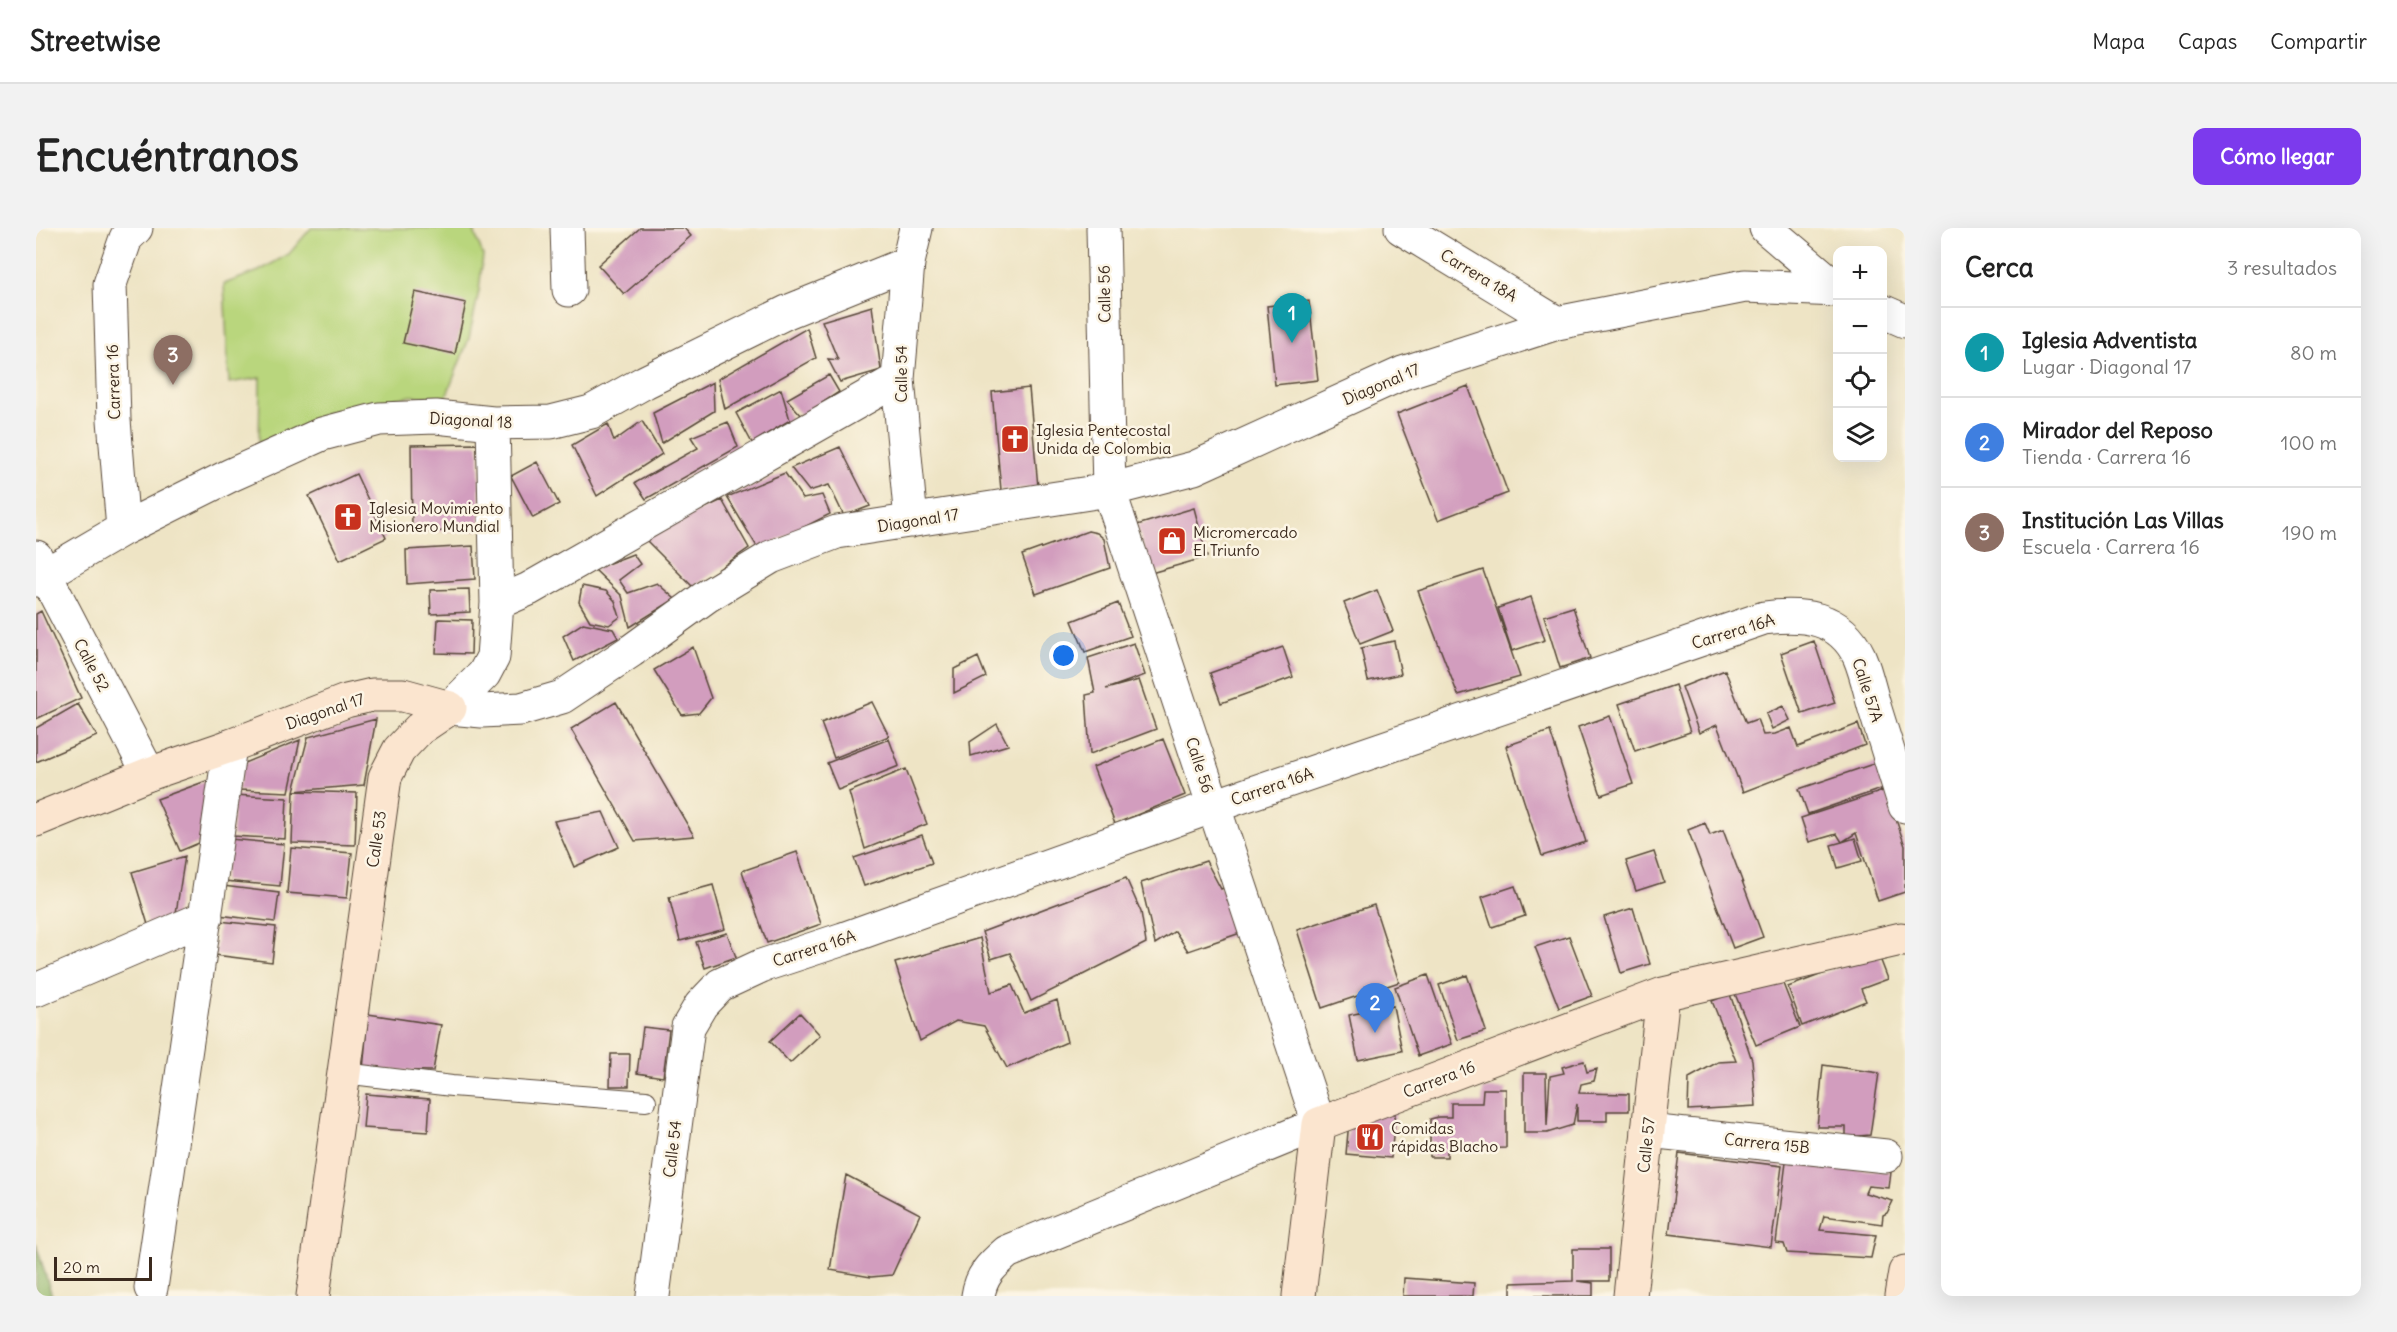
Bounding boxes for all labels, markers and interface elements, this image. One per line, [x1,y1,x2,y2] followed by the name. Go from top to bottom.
[30,23,161,59] text: Streetwise
[2092,28,2145,55] text: Mapa
[2178,28,2237,55] text: Capas
[2270,28,2367,55] text: Compartir
[2193,128,2361,185] button: Cómo llegar
[36,130,299,182] text: Encuéntranos
[1437,244,1521,306] street label: Carrera 18A
[1833,246,1887,462] map controls
[1833,246,1887,300] button: +
[1965,251,2034,284] text: Cerca
[2227,255,2337,280] text: 3 resultados
[1093,265,1115,323] street label: Calle 56
[1272,294,1312,343] pin: 1
[1833,300,1887,354] button: −
[2022,326,2197,354] text: Iglesia Adventista
[154,336,192,385] pin: 3
[1981,340,1988,365] text: 1
[2290,340,2337,365] text: 80 m
[102,344,124,420] street label: Carrera 16
[891,345,911,403] street label: Calle 54
[1833,354,1887,408] button: locate
[2022,354,2191,379] text: Lugar · Diagonal 17
[1339,359,1423,409] street label: Diagonal 17
[429,408,513,432] street label: Diagonal 18
[1833,408,1887,462] button: layers
[2022,416,2213,444] text: Mirador del Reposo
[1036,420,1171,458] place label: Iglesia Pentecostal Unida de Colombia
[999,423,1031,455] church icon: Iglesia Pentecostal Unida de Colombia
[1979,430,1990,455] text: 2
[2280,430,2337,455] text: 100 m
[2022,444,2191,469] text: Tienda · Carrera 16
[369,498,504,536] place label: Iglesia Movimiento Misionero Mundial
[332,501,364,533] church icon: Iglesia Movimiento Misionero Mundial
[876,504,960,536] street label: Diagonal 17
[2022,506,2224,534] text: Institución Las Villas
[1979,520,1990,545] text: 3
[2282,520,2337,545] text: 190 m
[1193,522,1298,560] place label: Micromercado El Triunfo
[1156,525,1188,557] shop icon: Micromercado El Triunfo
[2022,534,2200,559] text: Escuela · Carrera 16
[1689,609,1777,653] street label: Carrera 16A
[70,635,114,695] street label: Calle 52
[1049,641,1078,670] your location
[1848,655,1888,725] street label: Calle 57A
[283,688,367,734] street label: Diagonal 17
[1182,735,1218,795] street label: Calle 56
[1228,763,1316,809] street label: Carrera 16A
[362,809,390,869] street label: Calle 53
[770,925,858,971] street label: Carrera 16A
[1356,984,1394,1033] pin: 2
[1400,1056,1478,1102] street label: Carrera 16
[1633,1116,1659,1174] street label: Calle 57
[1391,1118,1498,1156] place label: Comidas rápidas Blacho
[659,1119,685,1179] street label: Calle 54
[1354,1121,1386,1153] restaurant icon: Comidas rápidas Blacho
[1723,1129,1811,1157] street label: Carrera 15B
[54,1254,152,1282] scale bar
[63,1257,100,1277] text: 20 m

